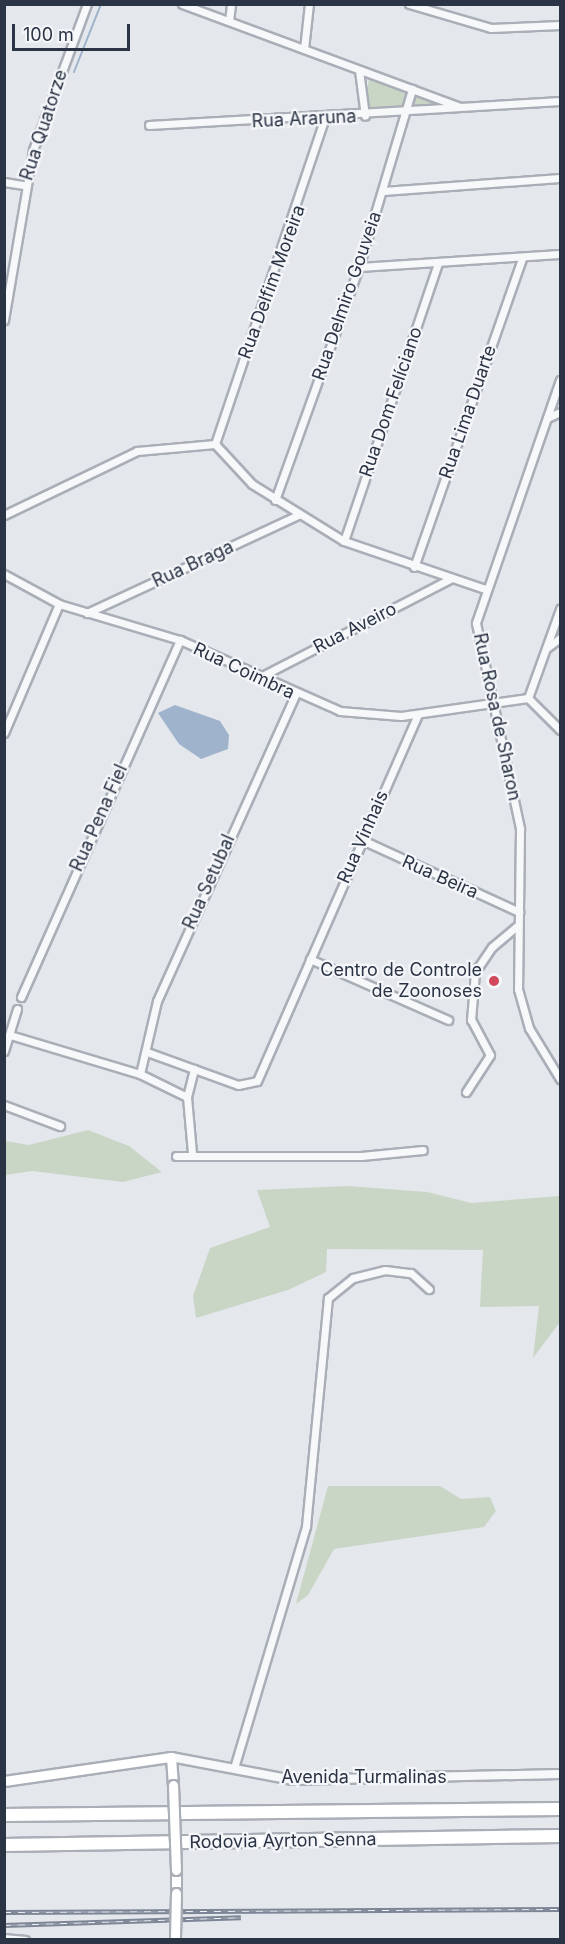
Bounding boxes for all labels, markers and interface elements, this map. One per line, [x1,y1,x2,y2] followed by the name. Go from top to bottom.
[15,12,134,50] scale bar
[23,24,74,45] text: 100 m
[16,67,72,183] street label: Rua Quatorze
[251,105,357,133] street label: Rua Araruna
[234,202,310,362] street label: Rua Delfim Moreira
[308,209,386,383] street label: Rua Delmiro Gouveia
[355,324,427,480] street label: Rua Dom Felíciano
[435,342,501,482] street label: Rua Lima Duarte
[149,536,237,592] street label: Rua Braga
[310,598,400,658] street label: Rua Aveiro
[469,631,525,803] street label: Rua Rosa de Sharon
[190,638,298,704] street label: Rua Coimbra
[66,761,132,875] street label: Rua Pena Fiel
[333,787,393,887] street label: Rua Vinhais
[178,831,240,933] street label: Rua Setubal
[399,851,481,903] street label: Rua Beira
[320,960,482,1002] place label: Centro de Controle de Zoonoses
[487,974,501,988] marker: Centro de Controle de Zoonoses
[281,1766,447,1788] street label: Avenida Turmalinas
[189,1829,377,1853] street label: Rodovia Ayrton Senna

